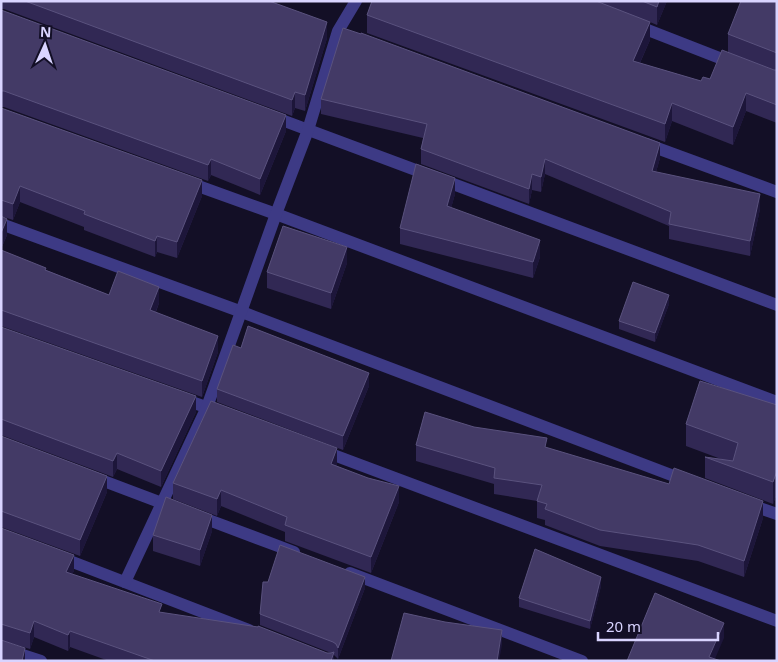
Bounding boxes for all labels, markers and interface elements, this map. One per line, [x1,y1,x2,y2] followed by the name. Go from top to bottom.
[20,20,70,70] north arrow
[40,22,52,41] text: N
[598,610,718,642] scale bar
[606,616,641,636] text: 20 m

